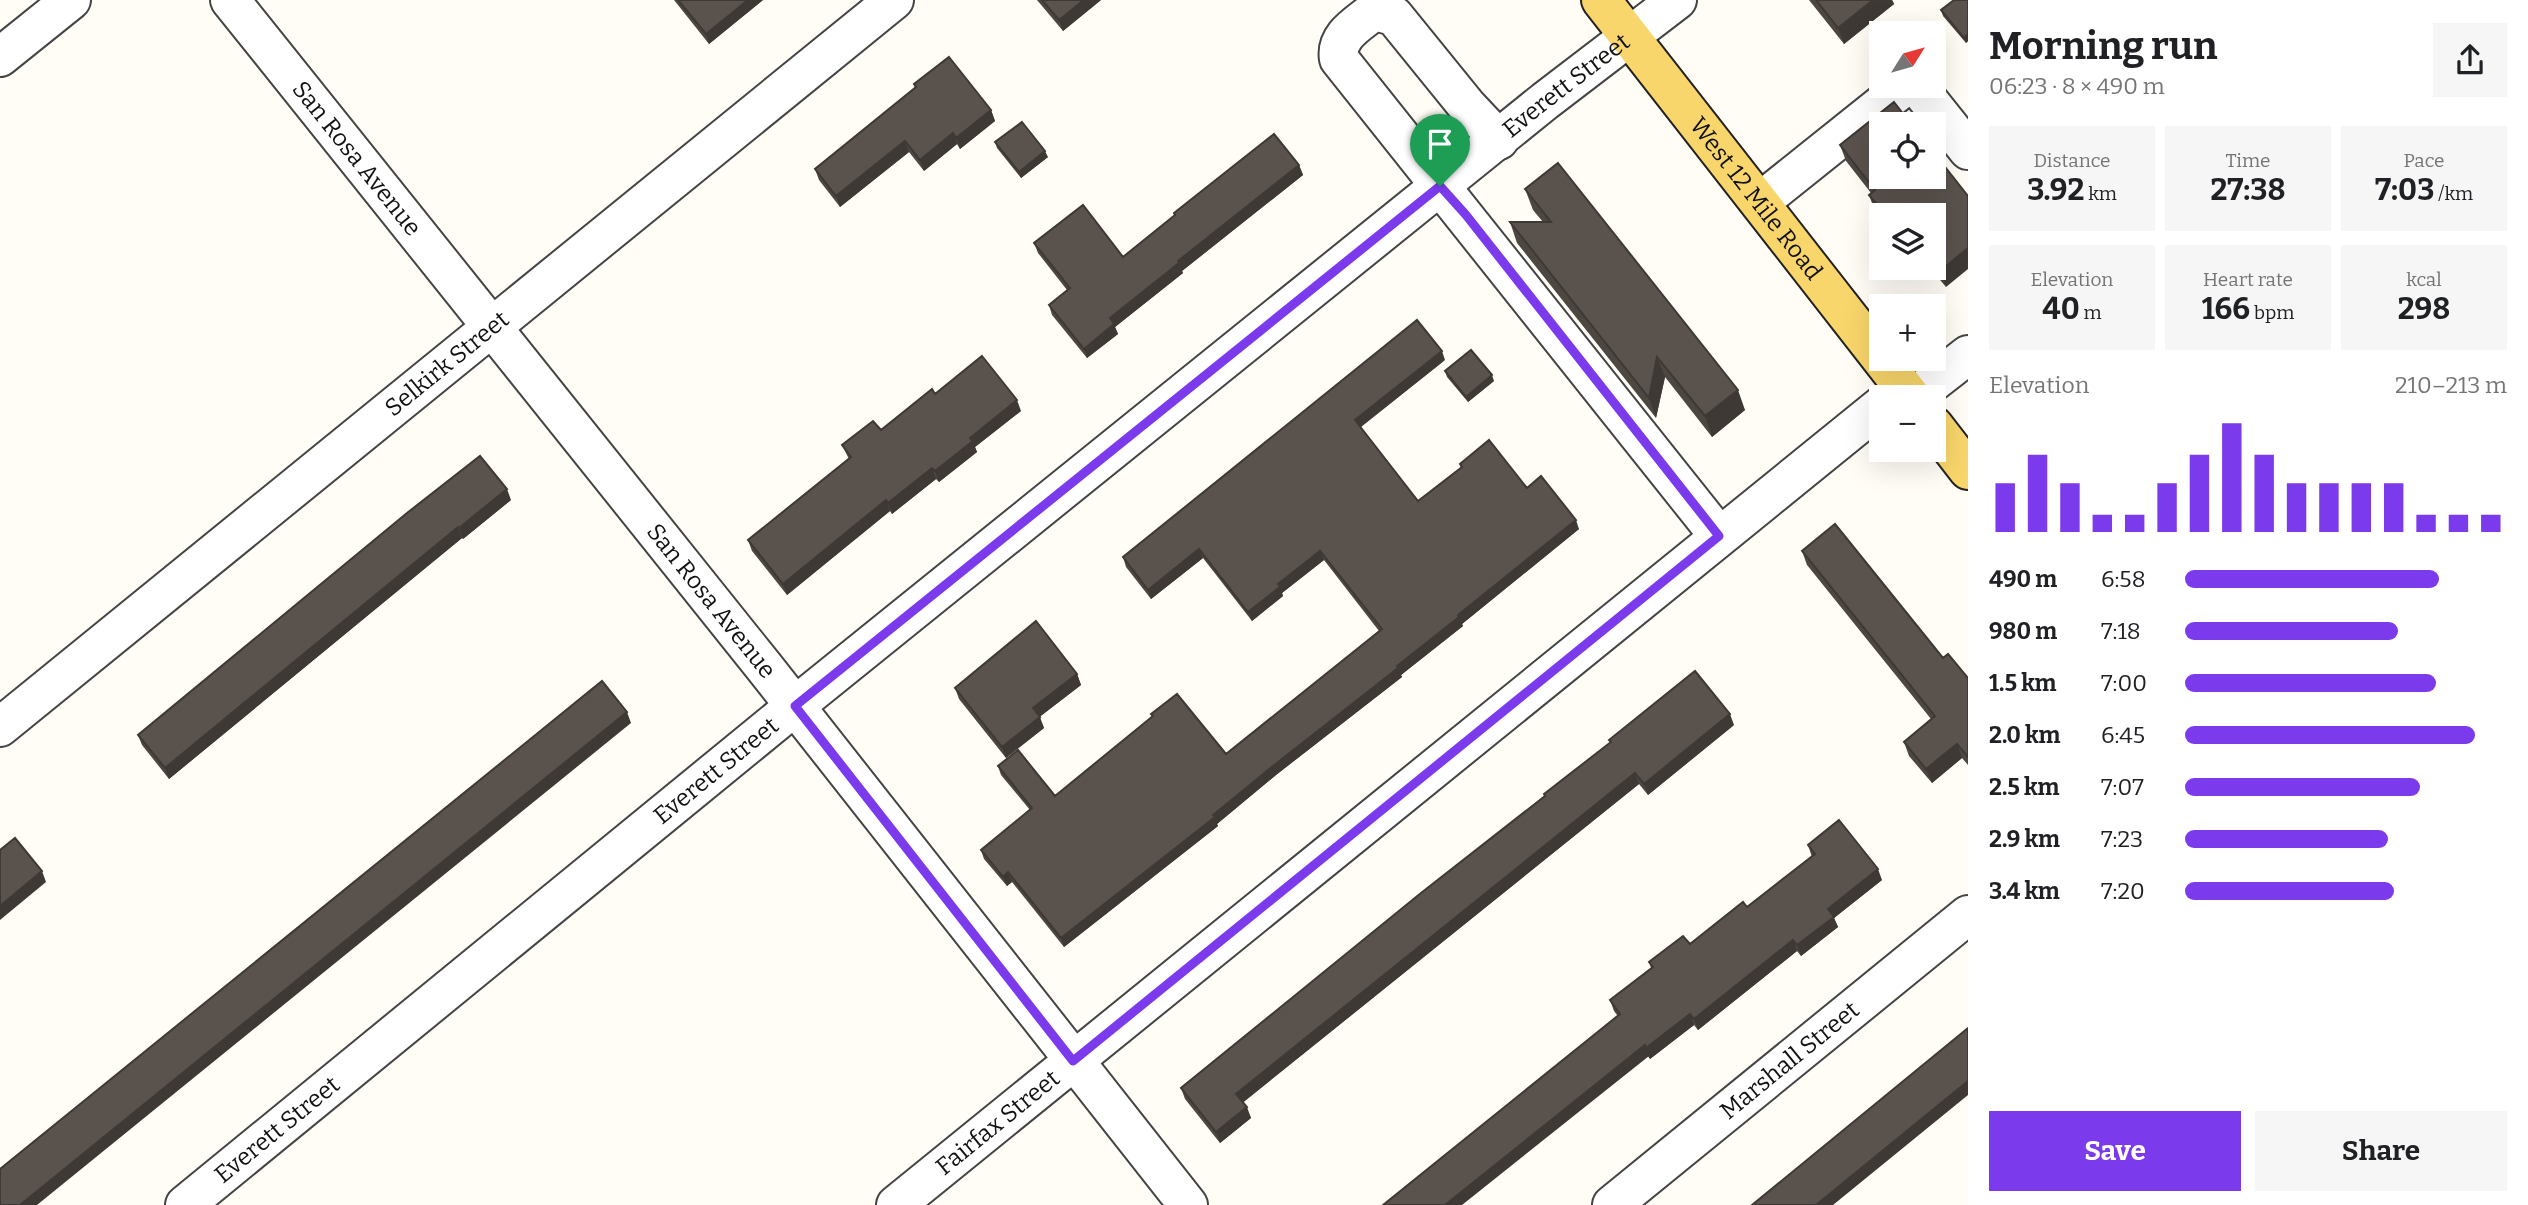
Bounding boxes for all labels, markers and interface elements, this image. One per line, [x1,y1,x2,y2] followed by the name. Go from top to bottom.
[1869,21,1946,98] north arrow
[1869,21,1946,462] map controls
[1989,23,2217,69] text: Morning run
[2433,23,2507,97] button: share
[1497,27,1635,143] street label: Everett Street
[1989,72,2165,100] text: 06:23 · 8 × 490 m
[287,76,427,241] street label: San Rosa Avenue
[1684,112,1828,285] street label: West 12 Mile Road
[1869,112,1946,189] button: locate
[1410,114,1470,186] pin
[1421,125,1459,163] icon: arrive
[2034,149,2110,172] text: Distance
[2226,149,2270,172] text: Time
[2403,149,2445,172] text: Pace
[2027,172,2084,208] text: 3.92
[2210,172,2286,208] text: 27:38
[2375,172,2434,208] text: 7:03
[2084,182,2117,205] text: km
[2434,182,2473,205] text: /km
[1869,203,1946,280] button: layers
[2031,268,2113,291] text: Elevation
[2203,268,2293,291] text: Heart rate
[2406,268,2442,291] text: kcal
[2042,291,2080,327] text: 40
[2202,291,2250,327] text: 166
[2398,291,2450,327] text: 298
[1869,294,1946,371] button: +
[2080,301,2102,324] text: m
[2250,301,2294,324] text: bpm
[379,305,515,422] street label: Selkirk Street
[1989,371,2089,399] text: Elevation
[2395,371,2507,399] text: 210–213 m
[1869,385,1946,462] button: −
[641,518,782,684] street label: San Rosa Avenue
[1989,565,2057,593] text: 490 m
[2101,565,2145,593] text: 6:58
[1989,617,2057,645] text: 980 m
[2101,617,2141,645] text: 7:18
[1989,669,2056,697] text: 1.5 km
[2101,669,2147,697] text: 7:00
[648,711,784,830] street label: Everett Street
[1989,721,2060,749] text: 2.0 km
[2101,721,2145,749] text: 6:45
[1989,773,2059,801] text: 2.5 km
[2101,773,2144,801] text: 7:07
[1989,825,2060,853] text: 2.9 km
[2101,825,2143,853] text: 7:23
[1989,877,2060,905] text: 3.4 km
[2101,877,2145,905] text: 7:20
[1715,995,1865,1125] street label: Marshall Street
[930,1064,1065,1181] street label: Fairfax Street
[209,1070,345,1189] street label: Everett Street
[1989,1111,2241,1191] button: Save
[2255,1111,2507,1191] button: Share

